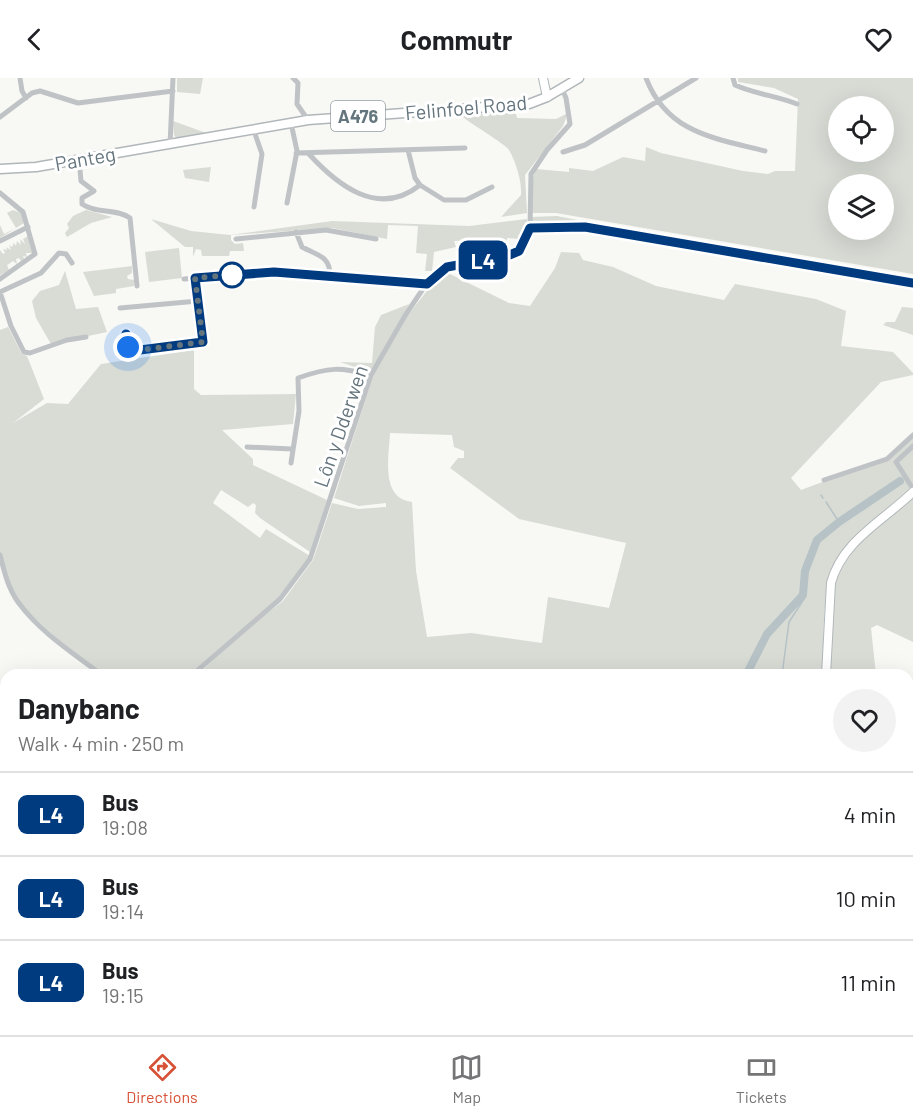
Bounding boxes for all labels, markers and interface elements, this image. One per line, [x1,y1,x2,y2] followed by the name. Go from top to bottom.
[18,23,51,56] icon: back
[401,23,512,55] text: Commutr
[862,23,895,56] icon: heart
[404,90,528,124] street label: Felinfoel Road
[828,96,894,240] map controls
[828,96,894,162] button: locate
[331,101,385,131] road number: A476
[53,141,117,175] street label: Panteg
[828,174,894,240] button: layers
[456,240,510,279] line badge: L4
[471,248,495,273] text: L4
[219,262,245,288] unlabelled marker
[113,332,143,362] your location
[308,362,372,490] street label: Lôn y Dderwen
[833,689,896,752] button: heart
[18,691,140,725] text: Danybanc
[18,731,184,755] text: Walk · 4 min · 250 m
[102,789,139,815] text: Bus
[844,801,896,827] text: 4 min
[39,802,63,827] text: L4
[102,815,148,839] text: 19:08
[102,873,139,899] text: Bus
[836,885,896,911] text: 10 min
[39,886,63,911] text: L4
[102,899,144,923] text: 19:14
[102,957,139,983] text: Bus
[840,969,896,995] text: 11 min
[39,970,63,995] text: L4
[102,983,143,1007] text: 19:15
[126,1051,198,1106] tab: Directions
[450,1051,483,1106] tab: Map
[736,1051,787,1106] tab: Tickets

